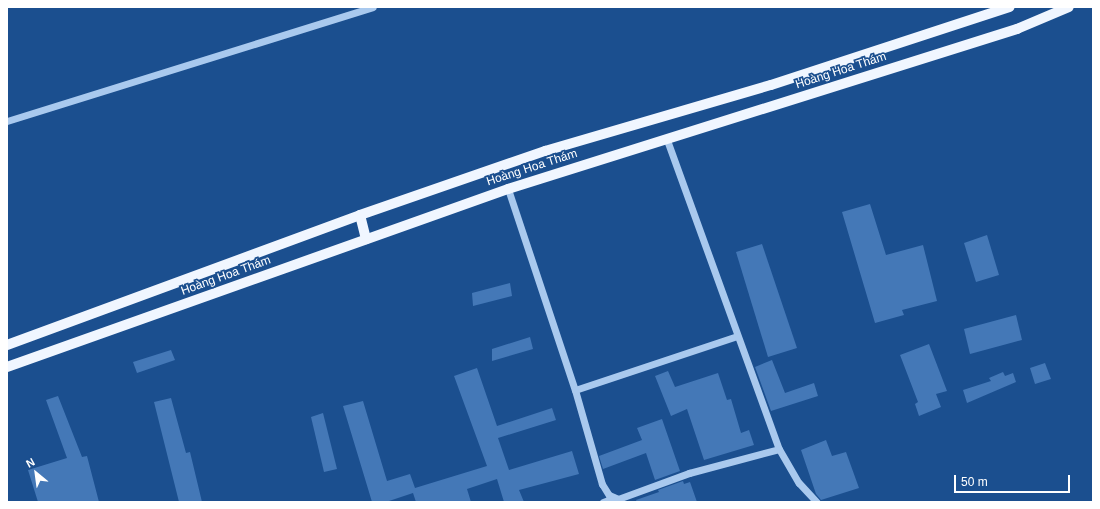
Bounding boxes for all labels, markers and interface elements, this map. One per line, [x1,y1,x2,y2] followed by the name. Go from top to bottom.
[794,50,888,92] street label: Hoàng Hoa Thám
[485,147,579,189] street label: Hoàng Hoa Thám
[179,253,273,299] street label: Hoàng Hoa Thám
[16,453,56,493] north arrow
[24,455,37,470] text: N
[956,467,1072,493] scale bar
[961,475,988,489] text: 50 m

